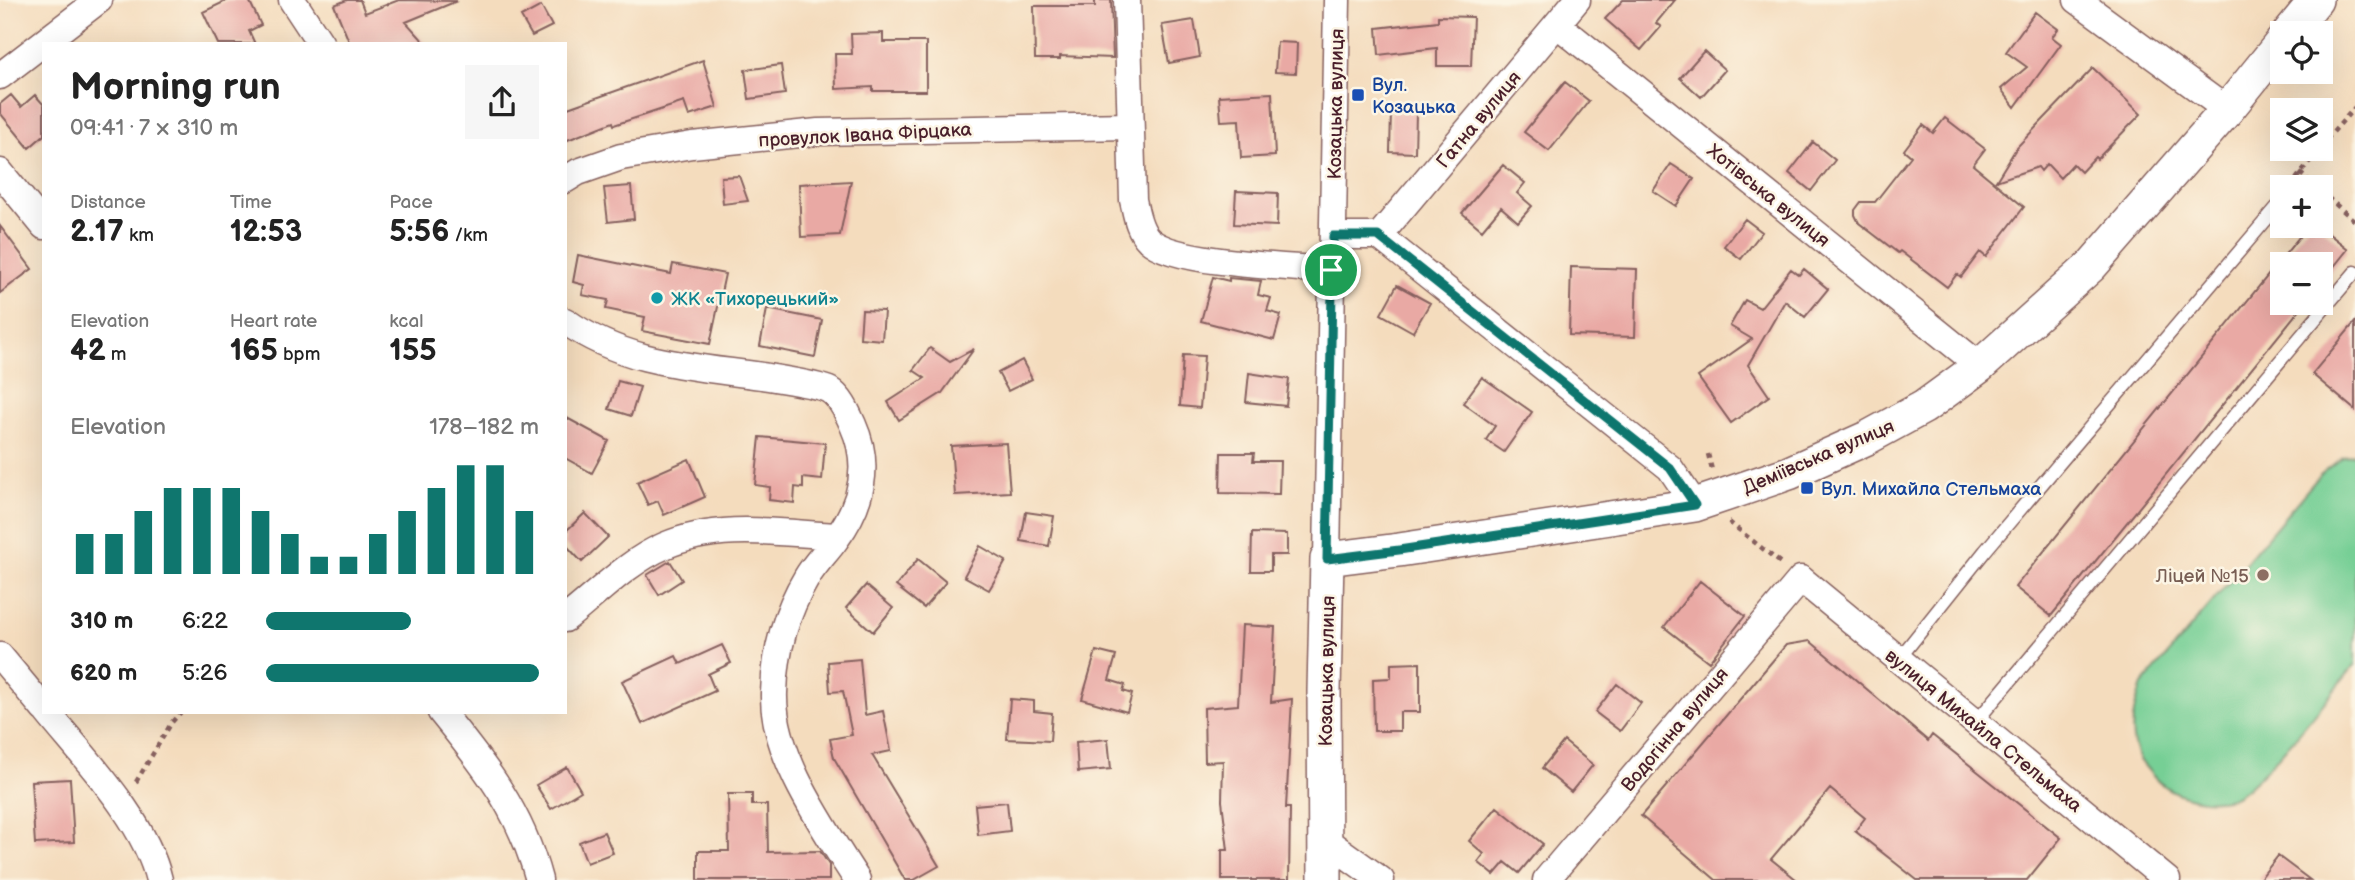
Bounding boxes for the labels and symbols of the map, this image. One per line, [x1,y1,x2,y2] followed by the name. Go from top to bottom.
[1324,28,1349,180] street label: Козацька вулиця
[1432,67,1526,173] street label: Гатна вулиця
[1372,74,1456,119] place label: Вул. Козацька
[1350,87,1366,103] marker: Вул. Козацька
[758,118,972,153] street label: провулок Івана Фірцака
[1702,140,1834,253] street label: Хотівська вулиця
[1301,240,1361,300] pin
[671,288,839,311] place label: ЖК «Тихорецький»
[649,290,665,306] marker: ЖК «Тихорецький»
[1739,415,1898,500] street label: Деміївська вулиця
[1821,478,2041,501] place label: Вул. Михайла Стельмаха
[1799,480,1815,496] marker: Вул. Михайла Стельмаха
[2155,565,2249,588] place label: Ліцей №15
[2255,567,2271,583] marker: Ліцей №15
[1315,595,1340,747] street label: Козацька вулиця
[1880,645,2086,818] street label: вулиця Михайла Стельмаха
[1617,663,1734,797] street label: Водогінна вулиця

